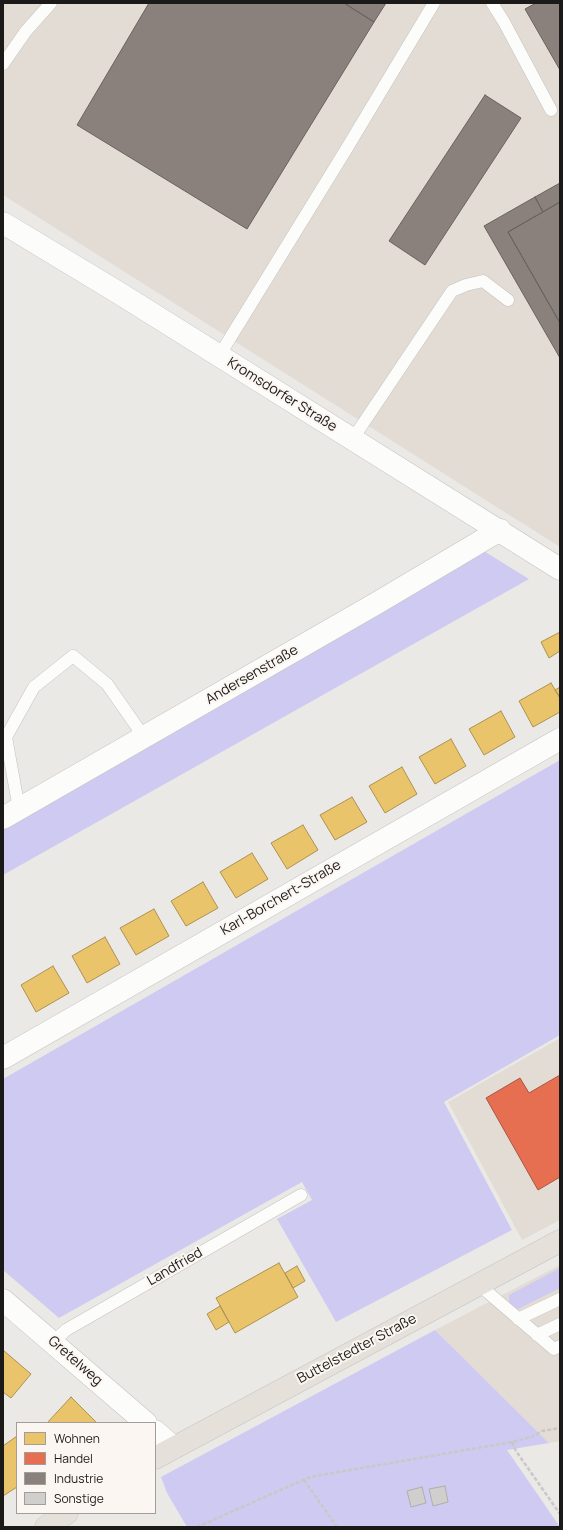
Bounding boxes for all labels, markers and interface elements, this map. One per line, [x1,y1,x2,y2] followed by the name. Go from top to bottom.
[224,354,340,436] street label: Kromsdorfer Straße
[203,642,301,708] street label: Andersenstraße
[218,857,344,939] street label: Karl-Borchert-Straße
[144,1244,206,1290] street label: Landfried
[295,1310,419,1388] street label: Buttelstedter Straße
[44,1333,106,1389] street label: Gretelweg
[16,1422,156,1514] legend
[54,1430,100,1447] text: Wohnen
[54,1450,93,1467] text: Handel
[54,1470,103,1487] text: Industrie
[54,1490,104,1507] text: Sonstige

